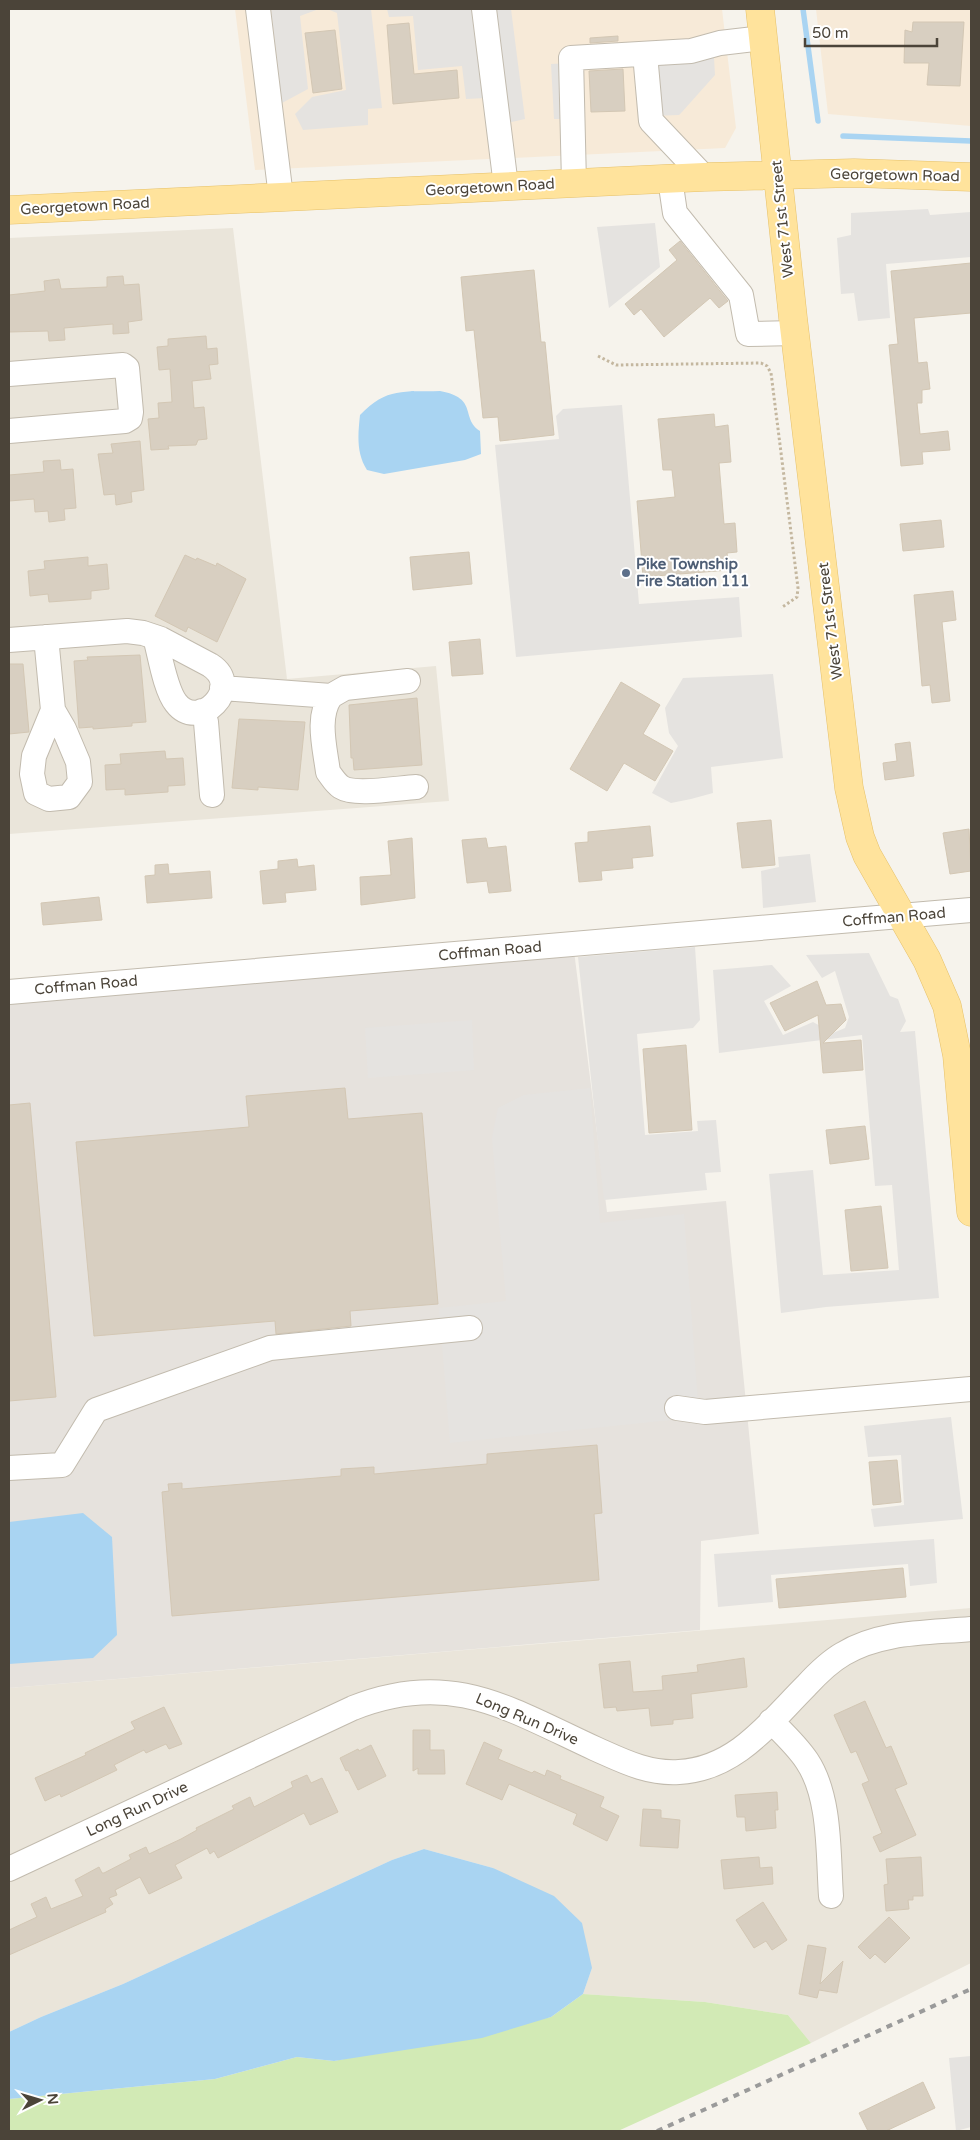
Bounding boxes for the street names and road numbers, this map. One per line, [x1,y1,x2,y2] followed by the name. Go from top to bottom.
[767,159,797,279] street label: West 71st Street
[830,165,960,185] street label: Georgetown Road
[425,175,555,199] street label: Georgetown Road
[20,194,150,218] street label: Georgetown Road
[814,561,846,681] street label: West 71st Street
[842,904,946,930] street label: Coffman Road
[438,938,542,964] street label: Coffman Road
[34,972,138,998] street label: Coffman Road
[473,1689,581,1749] street label: Long Run Drive
[83,1778,191,1840] street label: Long Run Drive

